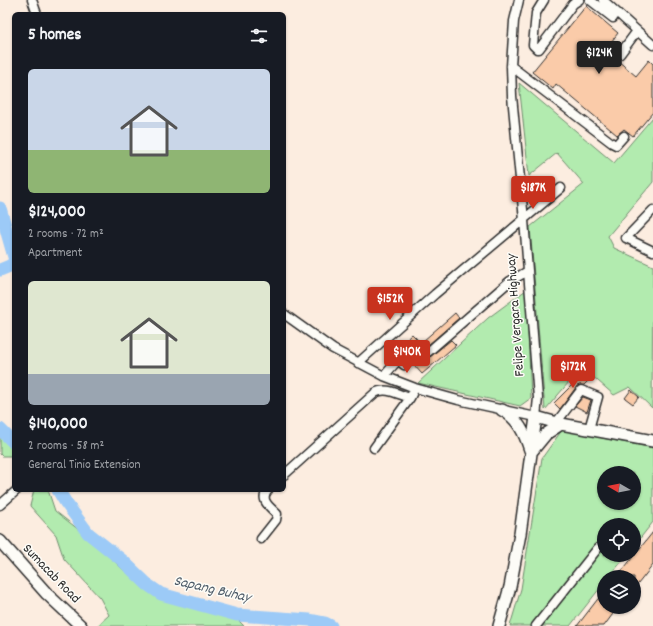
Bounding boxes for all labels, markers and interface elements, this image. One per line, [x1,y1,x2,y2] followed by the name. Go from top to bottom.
[28,24,81,48] text: 5 homes
[248,25,270,47] icon: filters
[571,41,627,75] pin: $124K
[586,44,612,63] text: $124K
[113,95,185,167] icon: home
[505,176,561,210] pin: $187K
[520,179,546,198] text: $187K
[28,201,86,225] text: $124,000
[28,225,104,244] text: 2 rooms · 72 m²
[28,244,82,263] text: Apartment
[502,252,530,377] street label: Felipe Vergara Highway
[362,287,418,321] pin: $152K
[376,290,404,309] text: $152K
[113,307,185,379] icon: home
[379,340,435,374] pin: $140K
[393,343,421,362] text: $140K
[545,355,601,389] pin: $172K
[560,358,586,377] text: $172K
[28,413,88,437] text: $140,000
[28,437,104,456] text: 2 rooms · 58 m²
[28,456,141,475] text: General Tinio Extension
[597,466,641,510] north arrow
[597,466,641,614] map controls
[597,518,641,562] button: locate
[17,540,85,608] street label: Sumacab Road
[171,570,254,610] water label: Sapang Buhay
[597,570,641,614] button: layers

